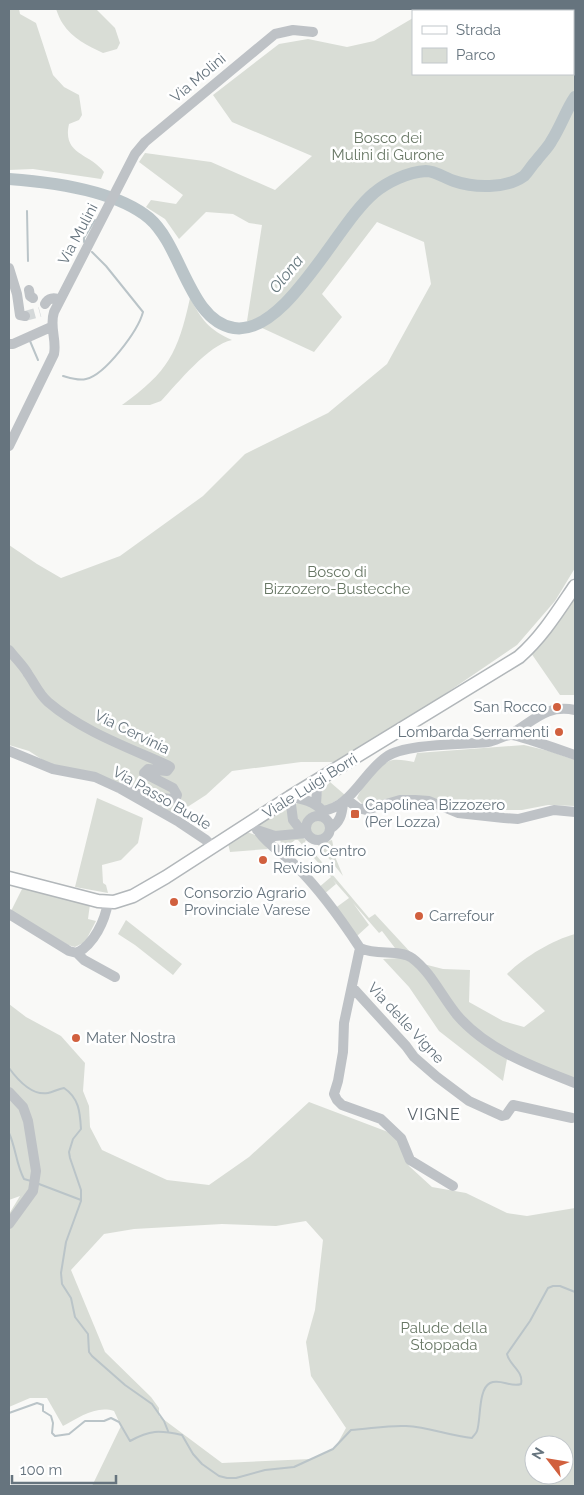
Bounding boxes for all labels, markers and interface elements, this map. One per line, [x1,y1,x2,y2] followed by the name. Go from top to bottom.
[412,10,574,75] legend
[456,21,501,39] text: Strada
[456,46,496,64] text: Parco
[167,50,229,106] street label: Via Molini
[332,129,445,164] park label: Bosco dei Mulini di Gurone
[54,200,102,268] street label: Via Mulini
[265,251,307,297] water label: Olona
[264,563,411,598] park label: Bosco di Bizzozero-Bustecche
[473,698,547,716] place label: San Rocco
[551,701,563,713] marker: San Rocco
[92,706,172,758] street label: Via Cervinia
[398,723,549,741] place label: Lombarda Serramenti
[553,726,565,738] marker: Lombarda Serramenti
[259,750,361,822] street label: Viale Luigi Borri
[110,762,215,834] street label: Via Passo Buole
[365,796,505,831] place label: Capolinea Bizzozero (Per Lozza)
[349,808,361,820] marker: Capolinea Bizzozero (Per Lozza)
[273,842,366,877] place label: Ufficio Centro Revisioni
[257,854,269,866] marker: Ufficio Centro Revisioni
[184,884,311,919] place label: Consorzio Agrario Provinciale Varese
[168,896,180,908] marker: Consorzio Agrario Provinciale Varese
[429,907,495,925] place label: Carrefour
[413,910,425,922] marker: Carrefour
[364,979,448,1067] street label: Via delle Vigne
[86,1029,176,1047] place label: Mater Nostra
[70,1032,82,1044] marker: Mater Nostra
[407,1105,461,1124] district label: VIGNE
[401,1319,487,1354] park label: Palude della Stoppada
[524,1435,574,1485] north arrow
[528,1445,547,1462] text: N
[12,1452,116,1484] scale bar
[20,1461,62,1479] text: 100 m

